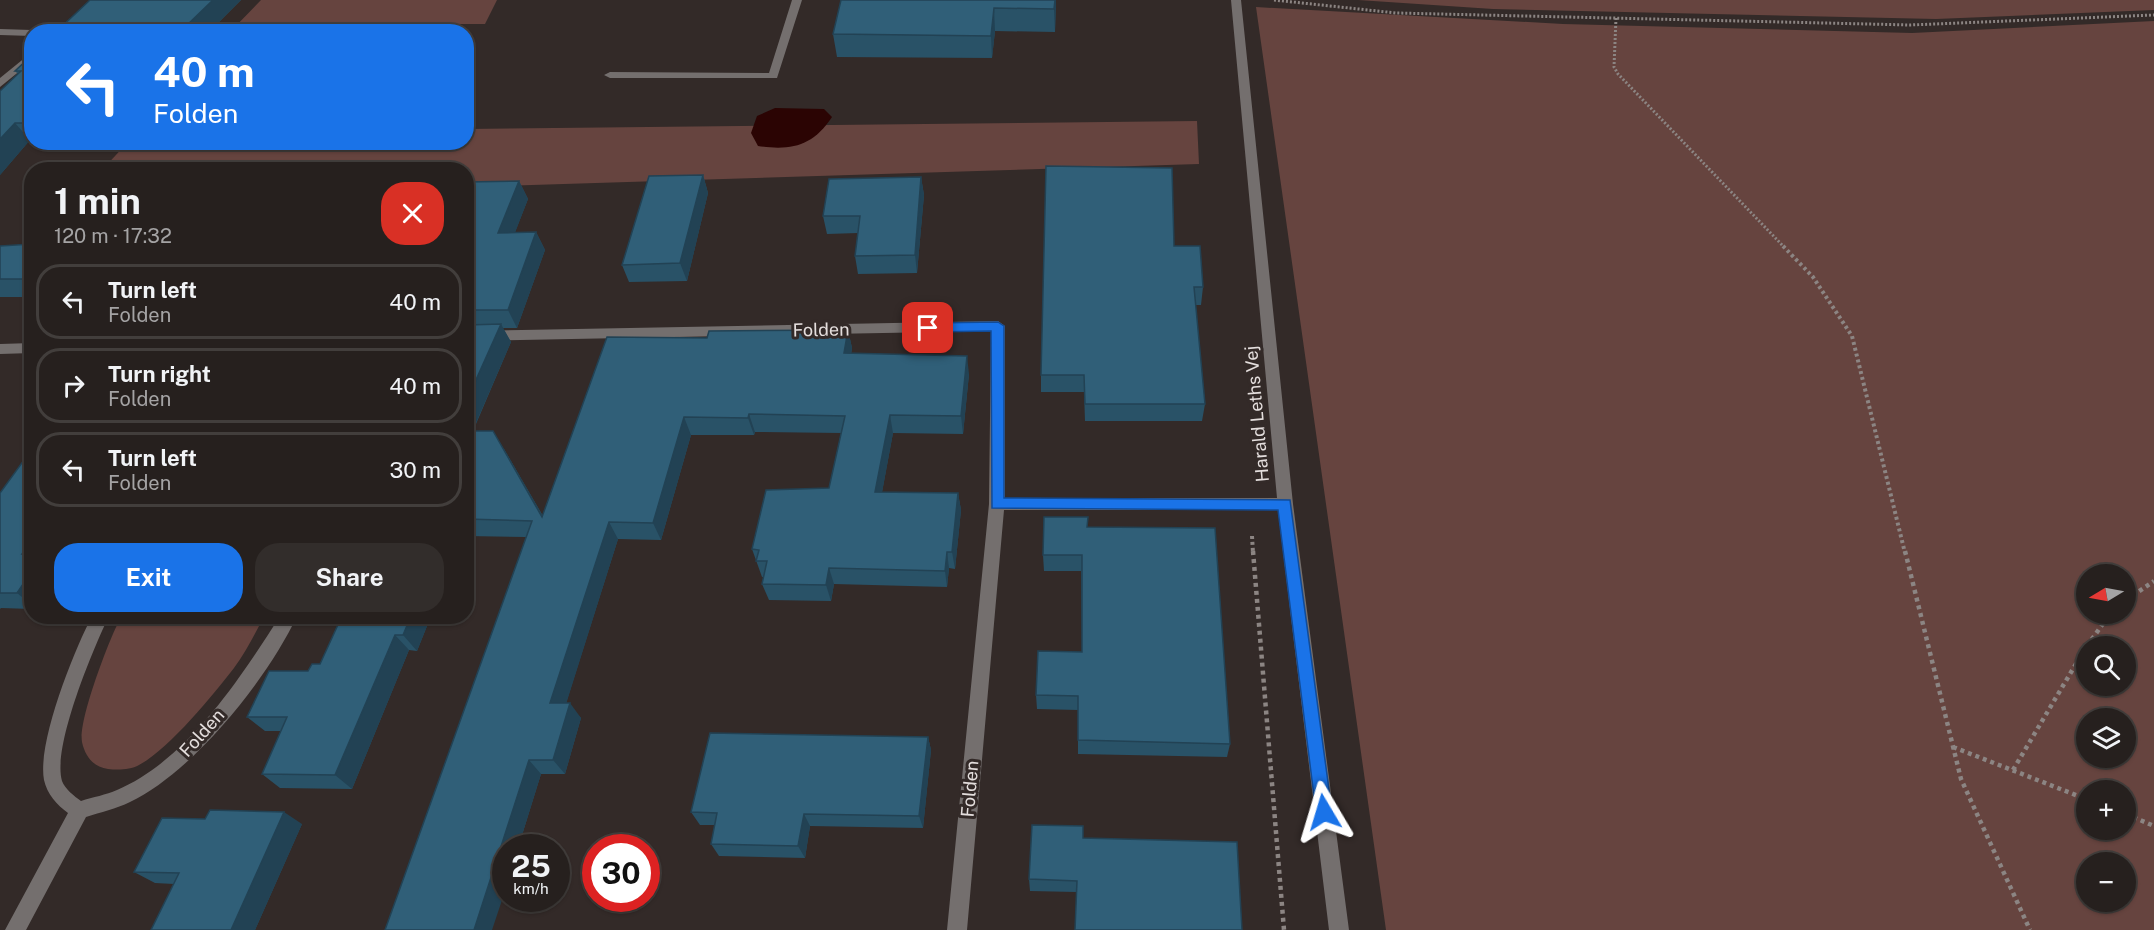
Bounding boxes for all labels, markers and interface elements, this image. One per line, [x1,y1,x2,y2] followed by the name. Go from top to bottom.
[153,47,255,96] text: 40 m
[54,48,132,126] icon: left
[153,97,238,129] text: Folden
[54,180,141,222] text: 1 min
[381,182,444,245] button: close
[54,224,172,248] text: 120 m · 17:32
[108,277,197,303] text: Turn left
[57,285,90,318] icon: left
[389,289,441,315] text: 40 m
[902,302,953,353] pin
[108,303,171,327] text: Folden
[911,311,944,344] icon: arrive
[792,319,850,340] street label: Folden
[1240,345,1273,483] street label: Harald Leths Vej
[108,361,211,387] text: Turn right
[57,369,90,402] icon: right
[389,373,441,399] text: 40 m
[108,387,171,411] text: Folden
[108,445,197,471] text: Turn left
[57,453,90,486] icon: left
[389,457,441,483] text: 30 m
[108,471,171,495] text: Folden
[54,543,243,612] button: Exit
[255,543,444,612] button: Share
[2076,564,2136,624] north arrow
[2076,564,2136,912] map controls
[2076,636,2136,696] button: search
[175,704,228,761] street label: Folden
[2076,708,2136,768] button: layers
[957,760,982,818] street label: Folden
[1292,780,1356,844] position arrow
[2076,780,2136,840] button: +
[582,834,660,912] speed limit sign: 30
[511,848,551,884] text: 25
[2076,852,2136,912] button: −
[513,880,549,897] text: km/h

